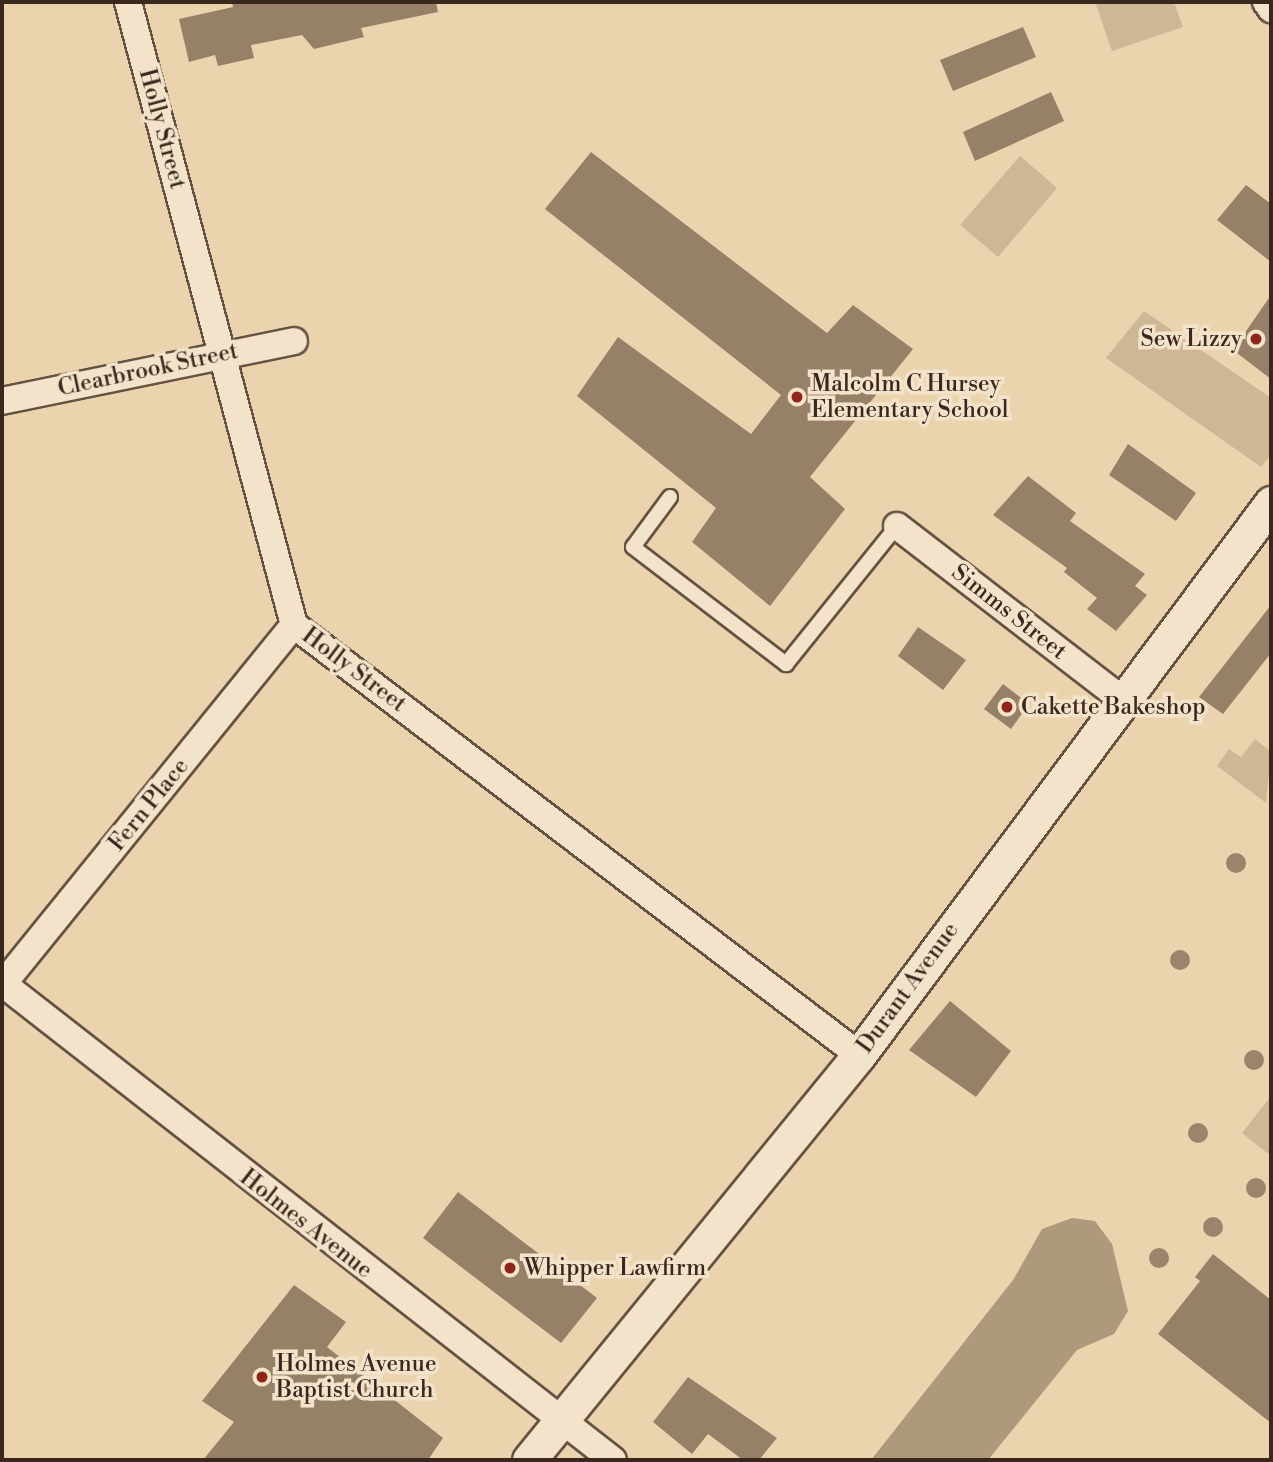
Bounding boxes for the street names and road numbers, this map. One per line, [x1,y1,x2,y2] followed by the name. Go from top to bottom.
[133,66,191,192] street label: Holly Street
[55,337,241,403] street label: Clearbrook Street
[946,559,1072,665] street label: Simms Street
[296,622,412,718] street label: Holly Street
[103,753,195,857] street label: Fern Place
[851,917,965,1059] street label: Durant Avenue
[234,1164,378,1284] street label: Holmes Avenue

